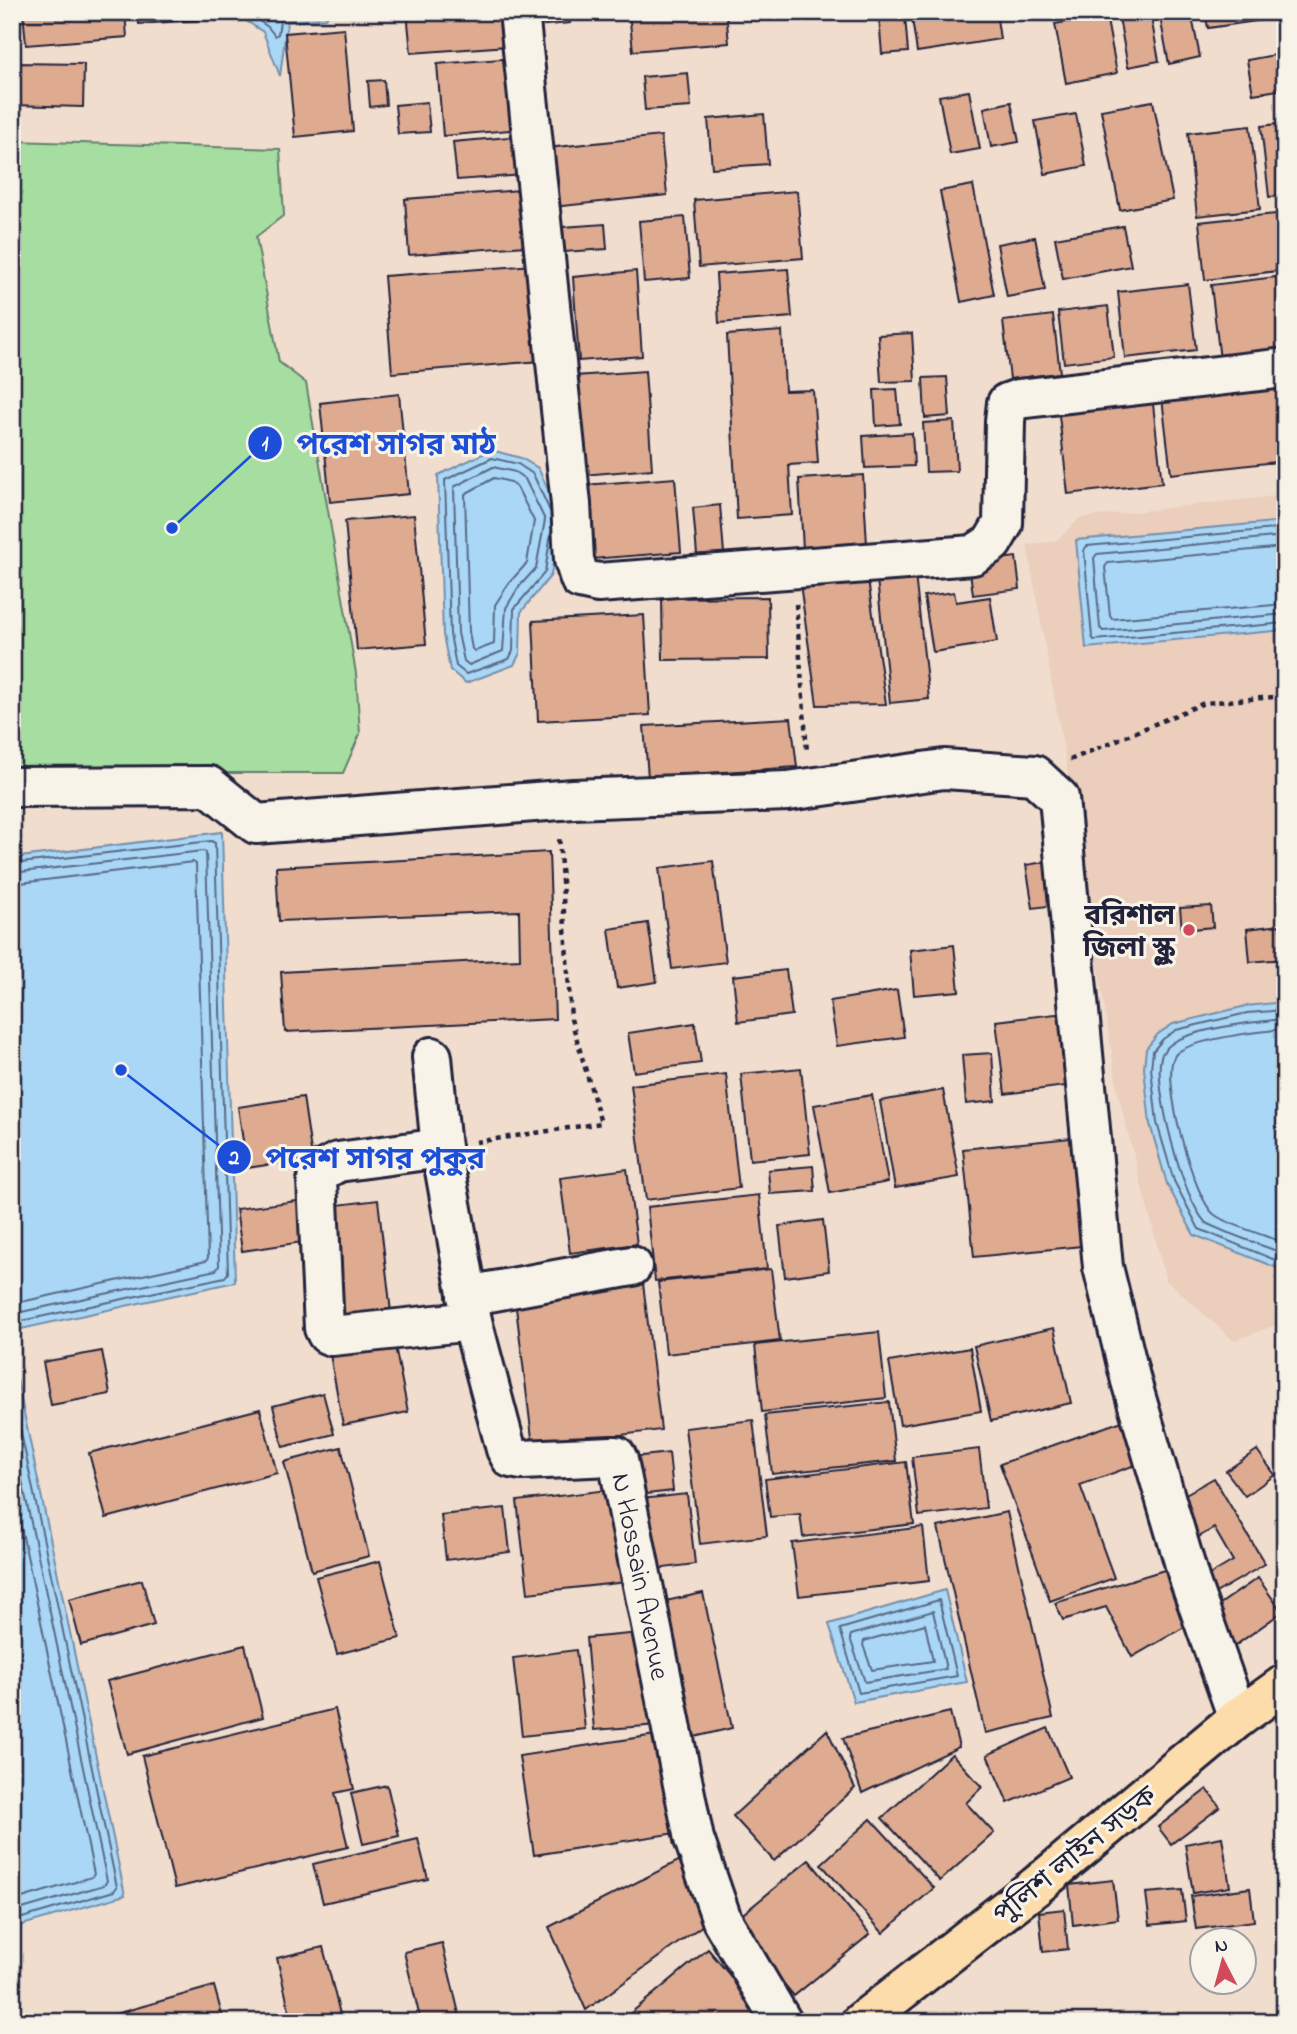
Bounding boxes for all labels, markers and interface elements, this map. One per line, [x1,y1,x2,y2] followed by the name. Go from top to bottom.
[248,418,510,469] callout: পরেশ সাগর মাঠ
[296,425,497,469] text: পরেশ সাগর মাঠ
[262,430,269,460] text: 1
[1082,897,1176,970] place label: বরিশাল জিলা স্কুল
[1181,922,1197,938] marker: বরিশাল জিলা স্কুল
[216,1132,499,1183] callout: পরেশ সাগর পুকুর
[265,1139,486,1183] text: পরেশ সাগর পুকুর
[228,1144,240,1174] text: 2
[598,1470,679,1684] street label: N Hossain Avenue
[985,1777,1167,1936] street label: পুলিশ লাইন সড়ক
[1188,1926,1258,1996] north arrow
[1214,1932,1229,1961] text: N

